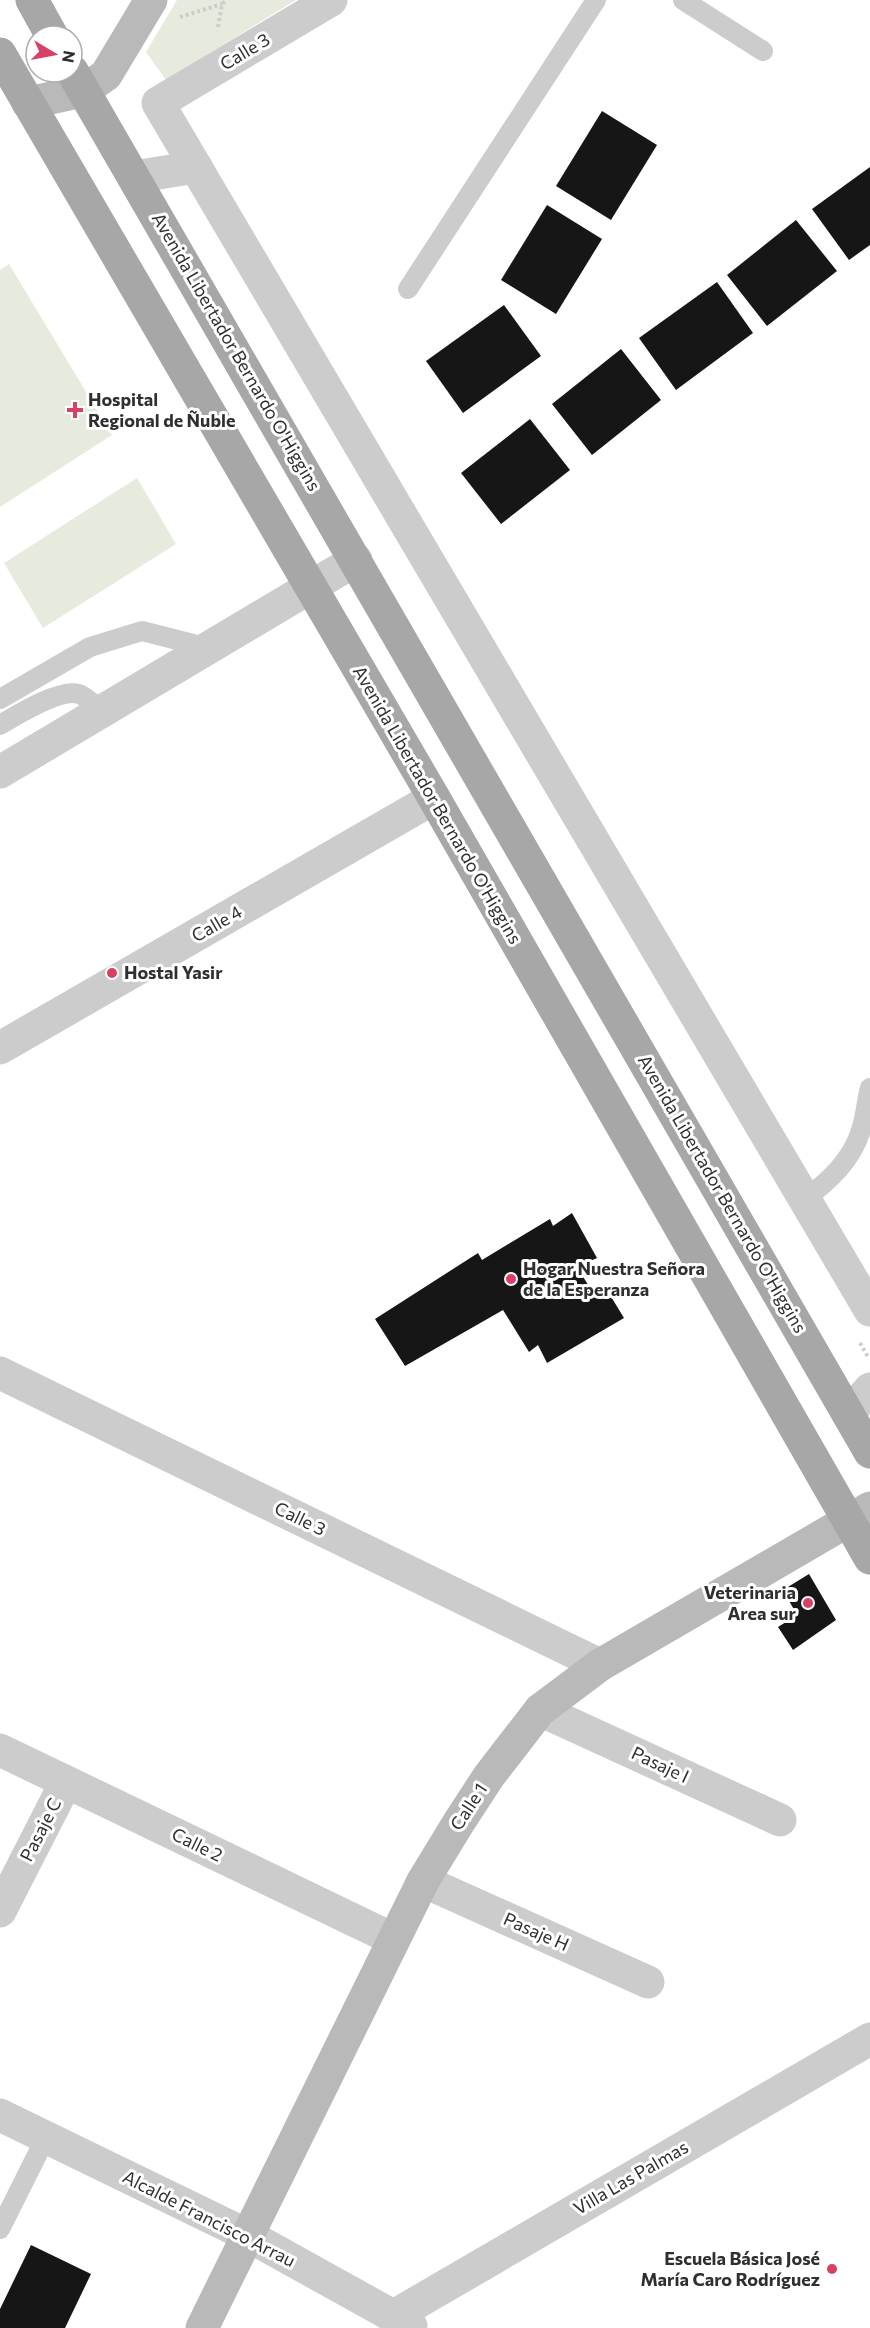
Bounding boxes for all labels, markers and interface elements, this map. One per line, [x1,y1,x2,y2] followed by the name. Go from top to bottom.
[24,24,84,84] north arrow
[216,28,273,75] street label: Calle 3
[59,49,80,64] text: N
[148,208,326,495] street label: Avenida Libertador Bernardo O'Higgins
[88,388,235,431] place label: Hospital Regional de Ñuble
[66,401,84,419] marker: Hospital Regional de Ñuble
[349,661,527,948] street label: Avenida Libertador Bernardo O'Higgins
[187,900,246,946] street label: Calle 4
[124,961,223,983] place label: Hostal Yasir
[105,966,119,980] marker: Hostal Yasir
[634,1050,812,1337] street label: Avenida Libertador Bernardo O'Higgins
[523,1257,705,1300] place label: Hogar Nuestra Señora de la Esperanza
[504,1272,518,1286] marker: Hogar Nuestra Señora de la Esperanza
[271,1496,330,1540] street label: Calle 3
[704,1581,797,1624] place label: Veterinaria Area sur
[801,1596,815,1610] marker: Veterinaria Area sur
[628,1741,693,1787] street label: Pasaje I
[445,1779,491,1834] street label: Calle 1
[15,1794,65,1865] street label: Pasaje C
[168,1822,226,1866] street label: Calle 2
[500,1907,573,1955] street label: Pasaje H
[569,2135,692,2219] street label: Villa Las Palmas
[119,2165,300,2271] street label: Alcalde Francisco Arrau
[640,2247,820,2290] place label: Escuela Básica José María Caro Rodríguez
[825,2262,839,2276] marker: Escuela Básica José María Caro Rodríguez

